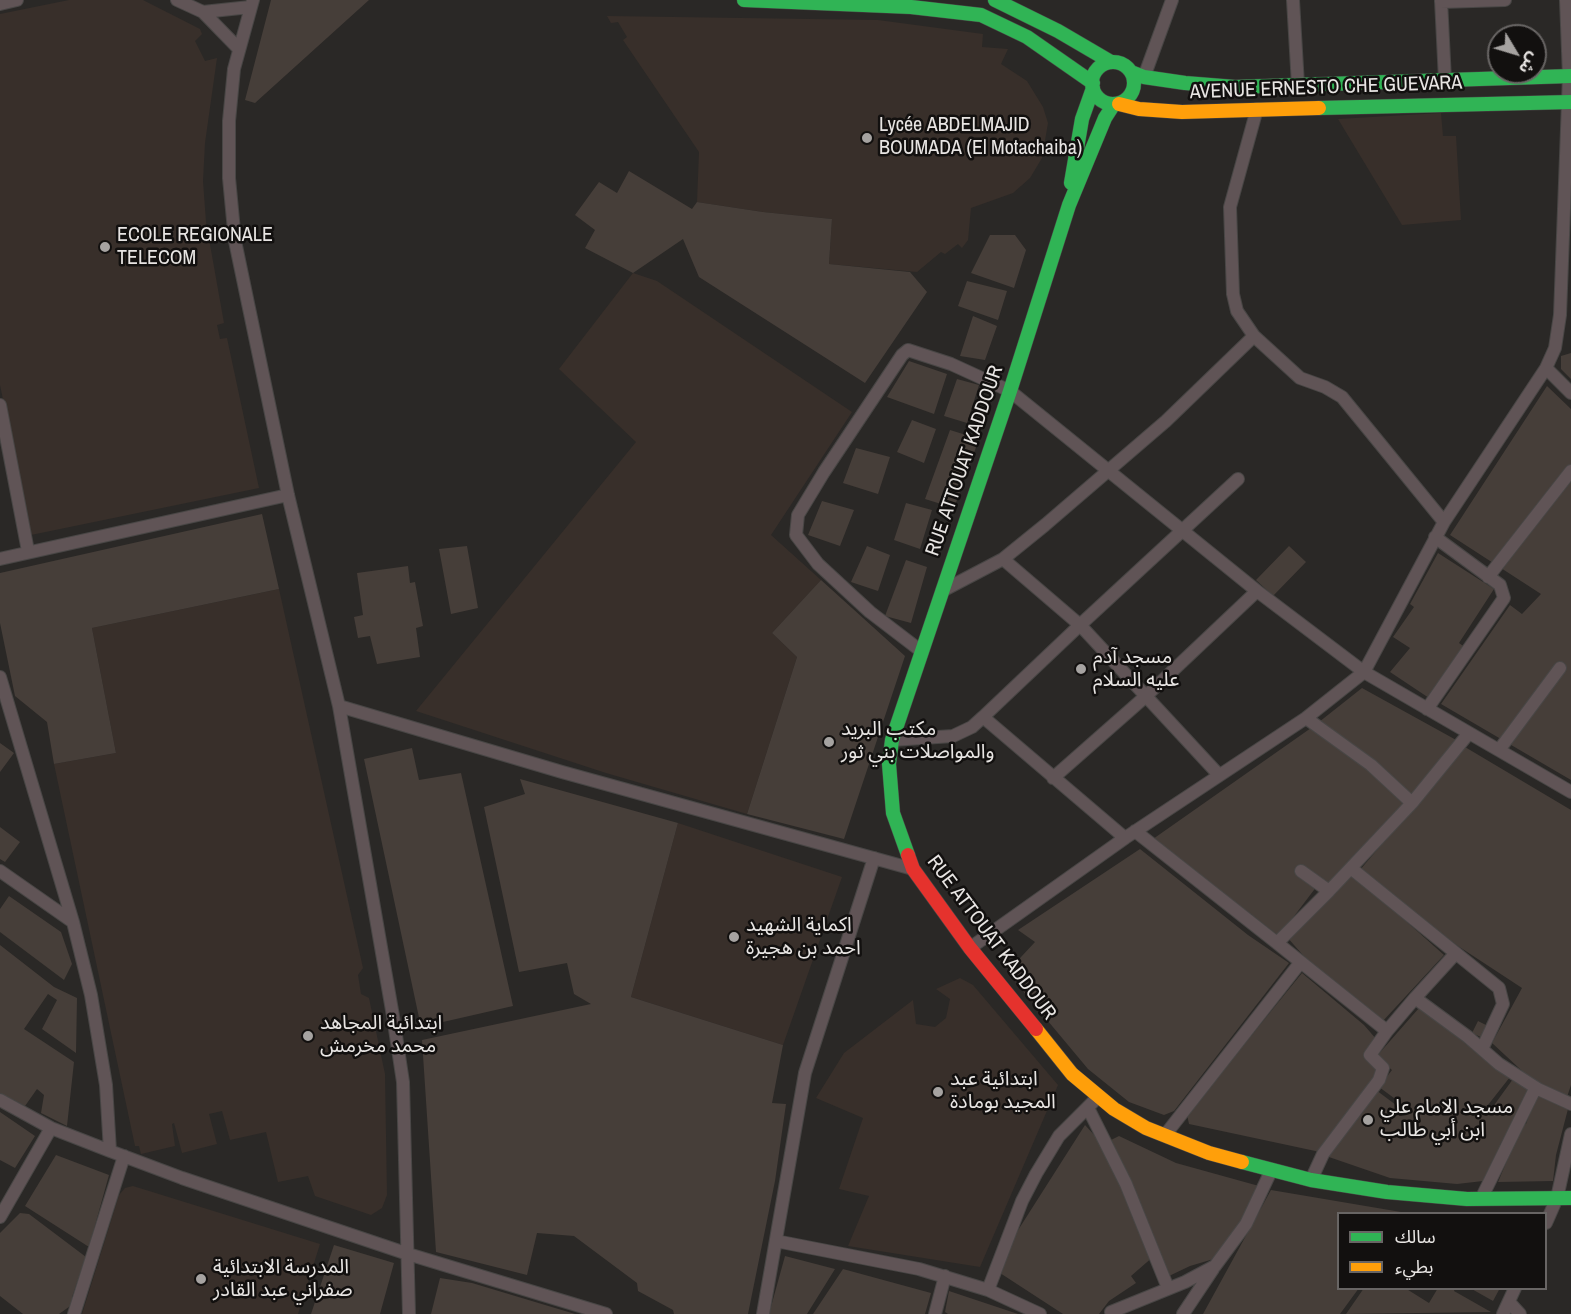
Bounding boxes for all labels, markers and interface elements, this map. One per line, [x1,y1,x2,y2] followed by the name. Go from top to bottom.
[1487,24,1547,84] north arrow
[1514,48,1545,79] text: ش
[1189,71,1463,105] street label: AVENUE ERNESTO CHE GUEVARA
[879,114,1082,161] place label: Lycée ABDELMAJID BOUMADA (El Motachaiba)
[860,131,874,145] marker: Lycée ABDELMAJID BOUMADA (El Motachaiba)
[117,224,273,271] place label: ECOLE REGIONALE TELECOM
[98,240,112,254] marker: ECOLE REGIONALE TELECOM
[921,363,1009,559] street label: RUE ATTOUAT KADDOUR
[1093,646,1179,693] place label: مسجد آدم عليه السلام
[1074,662,1088,676] marker: مسجد آدم عليه السلام
[841,718,994,765] place label: مكتب البريد والمواصلات بني ثور
[822,735,836,749] marker: مكتب البريد والمواصلات بني ثور
[921,851,1061,1025] street label: RUE ATTOUAT KADDOUR
[746,914,861,961] place label: اكماية الشهيد احمد بن هجيرة
[727,930,741,944] marker: اكماية الشهيد احمد بن هجيرة
[320,1012,442,1059] place label: ابتدائية المجاهد محمد مخرمش
[301,1029,315,1043] marker: ابتدائية المجاهد محمد مخرمش
[950,1068,1056,1115] place label: ابتدائية عبد المجيد بومادة
[931,1085,945,1099] marker: ابتدائية عبد المجيد بومادة
[1380,1096,1513,1143] place label: مسجد الامام علي ابن أبي طالب
[1361,1113,1375,1127] marker: مسجد الامام علي ابن أبي طالب
[1337,1212,1547,1290] legend
[1395,1224,1436,1249] text: سالك
[1395,1254,1433,1279] text: بطيء
[213,1256,352,1303] place label: المدرسة الابتدائية صفراني عبد القادر
[194,1272,208,1286] marker: المدرسة الابتدائية صفراني عبد القادر

